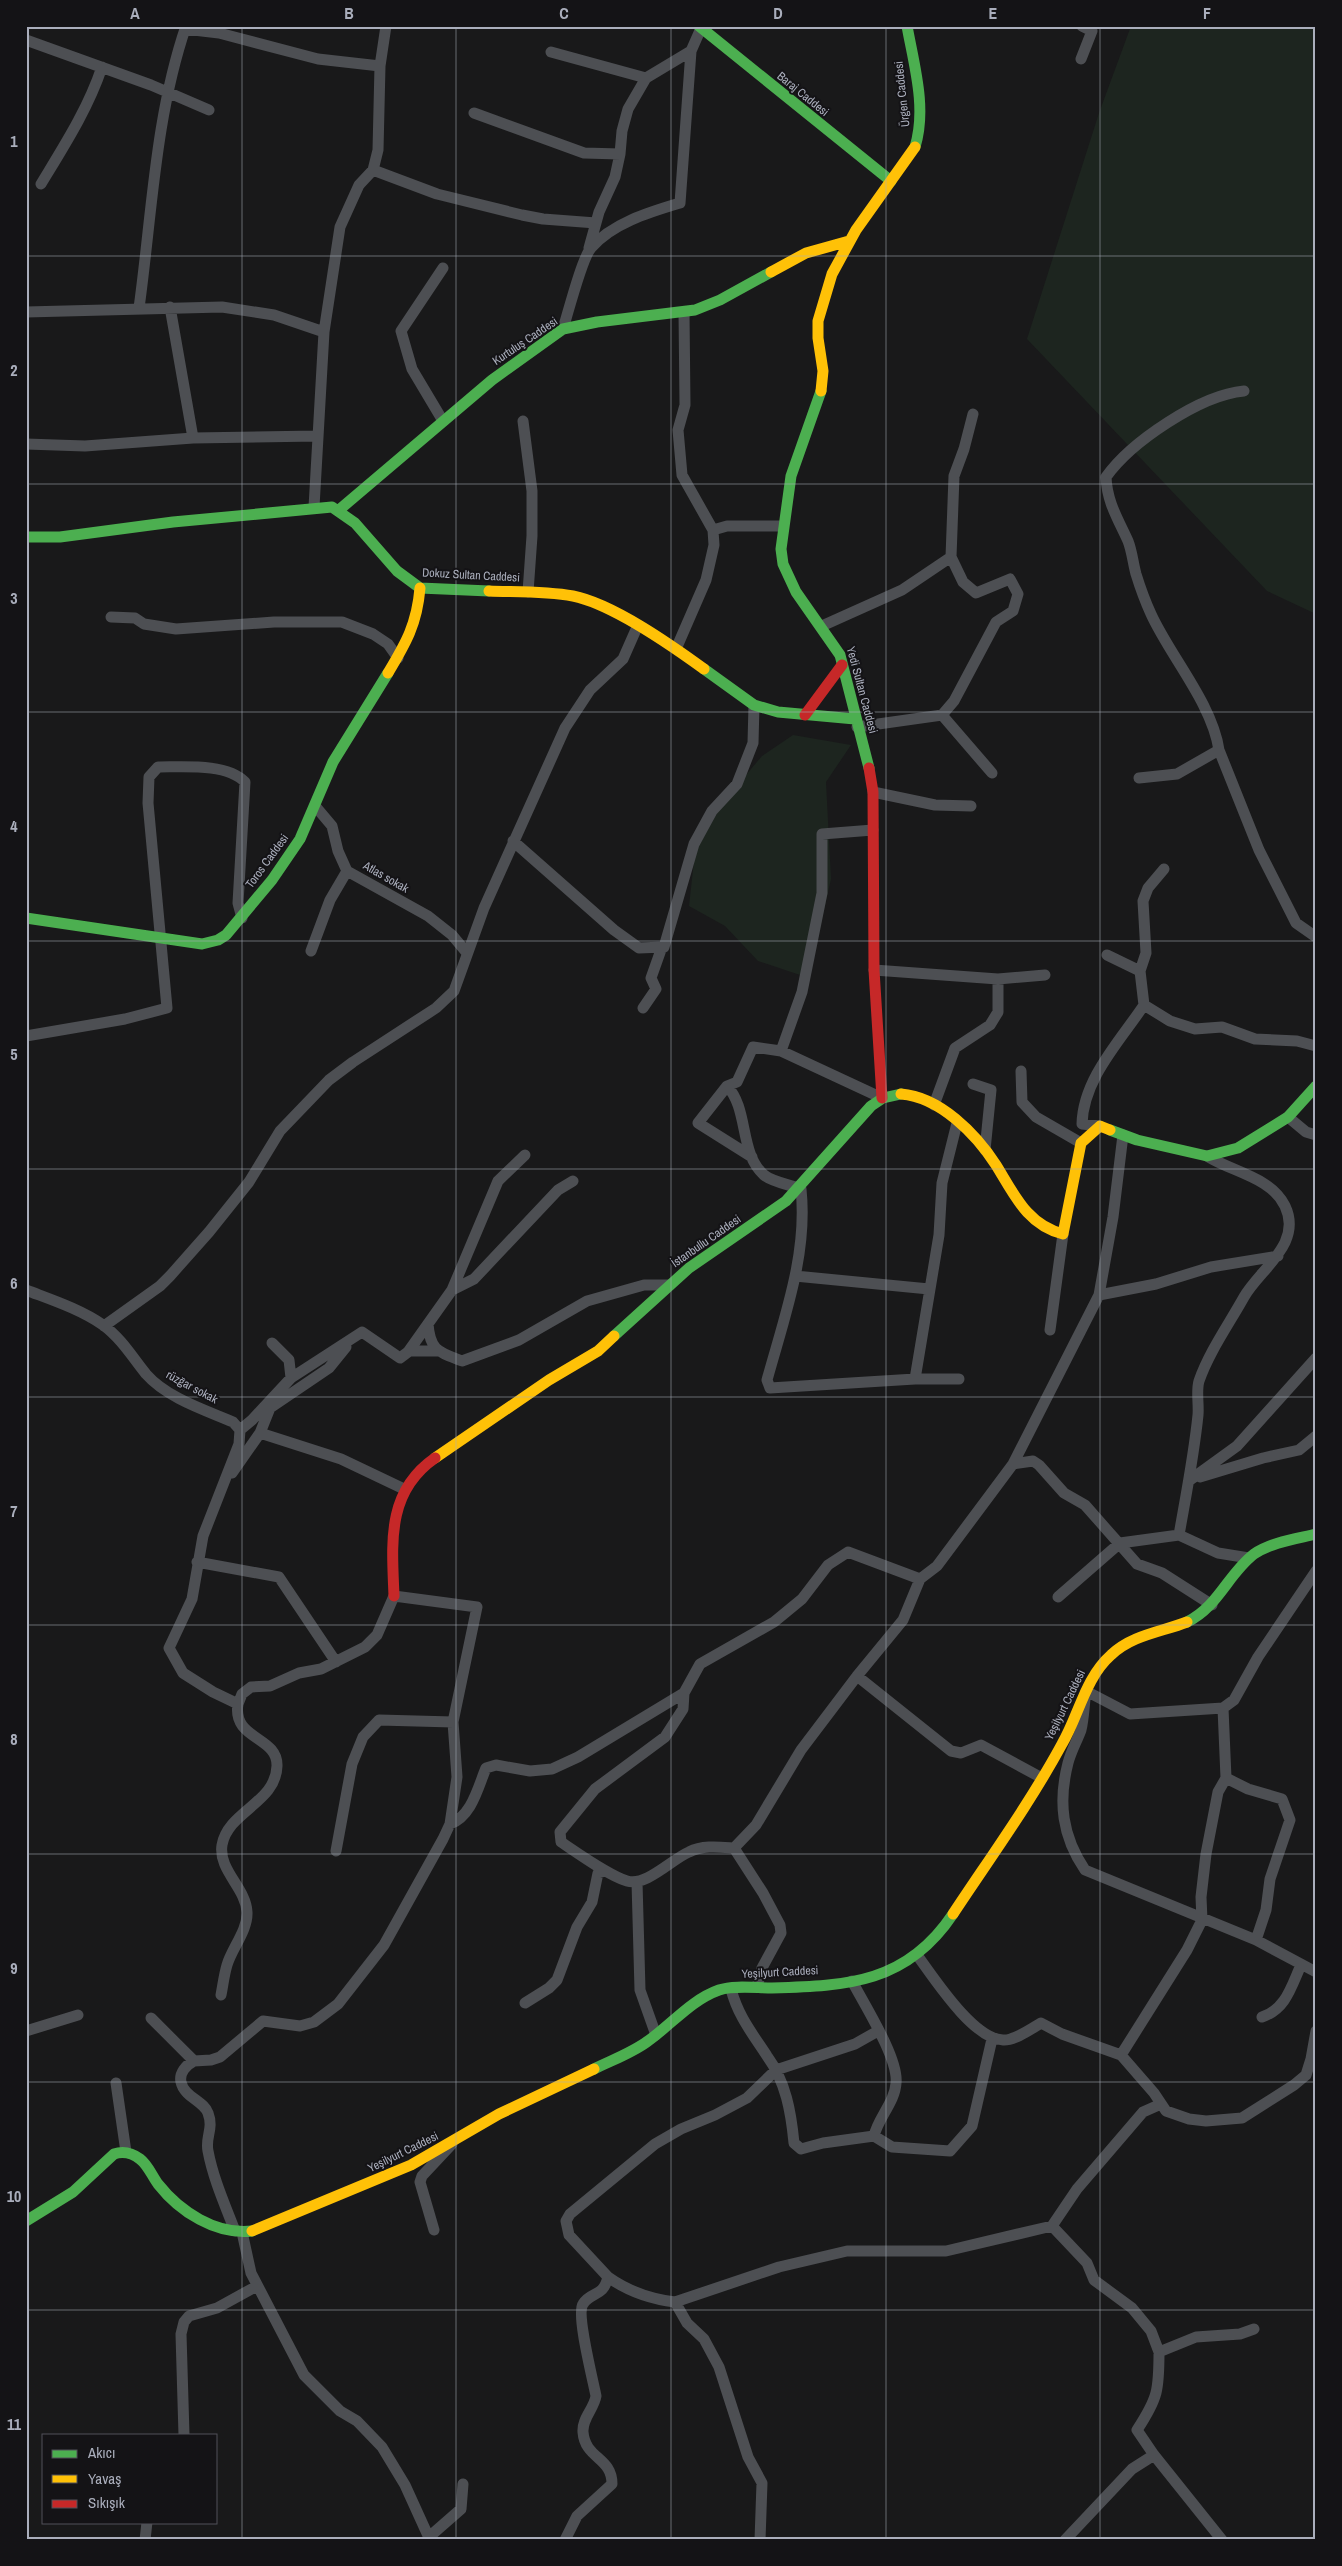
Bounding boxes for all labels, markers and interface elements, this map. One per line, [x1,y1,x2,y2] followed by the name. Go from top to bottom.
[130,2,140,24] text: A
[344,2,354,24] text: B
[559,2,569,24] text: C
[773,2,783,24] text: D
[989,2,998,24] text: E
[1203,2,1211,24] text: F
[890,60,913,128] street label: Ürgen Caddesi
[774,68,832,120] street label: Baraj Caddesi
[10,130,18,152] text: 1
[489,313,561,369] street label: Kurtuluş Caddesi
[10,359,18,381] text: 2
[422,564,520,586] street label: Dokuz Sultan Caddesi
[10,587,18,609] text: 3
[843,645,881,735] street label: Yedi Sultan Caddesi
[10,815,18,837] text: 4
[242,831,292,891] street label: Toros Caddesi
[359,857,412,897] street label: Atlas sokak
[10,1043,18,1065] text: 5
[668,1211,744,1271] street label: İstanbullu Caddesi
[10,1272,18,1294] text: 6
[163,1367,221,1407] street label: rüzğar sokak
[10,1500,18,1522] text: 7
[1041,1667,1089,1743] street label: Yeşilyurt Caddesi
[10,1728,18,1750] text: 8
[10,1957,18,1979] text: 9
[741,1962,819,1982] street label: Yeşilyurt Caddesi
[365,2128,441,2176] street label: Yeşilyurt Caddesi
[7,2185,21,2207] text: 10
[7,2413,22,2435] text: 11
[42,2434,218,2524] legend
[87,2442,115,2463] text: Akıcı
[88,2468,121,2489] text: Yavaş
[88,2492,126,2513] text: Sıkışık

